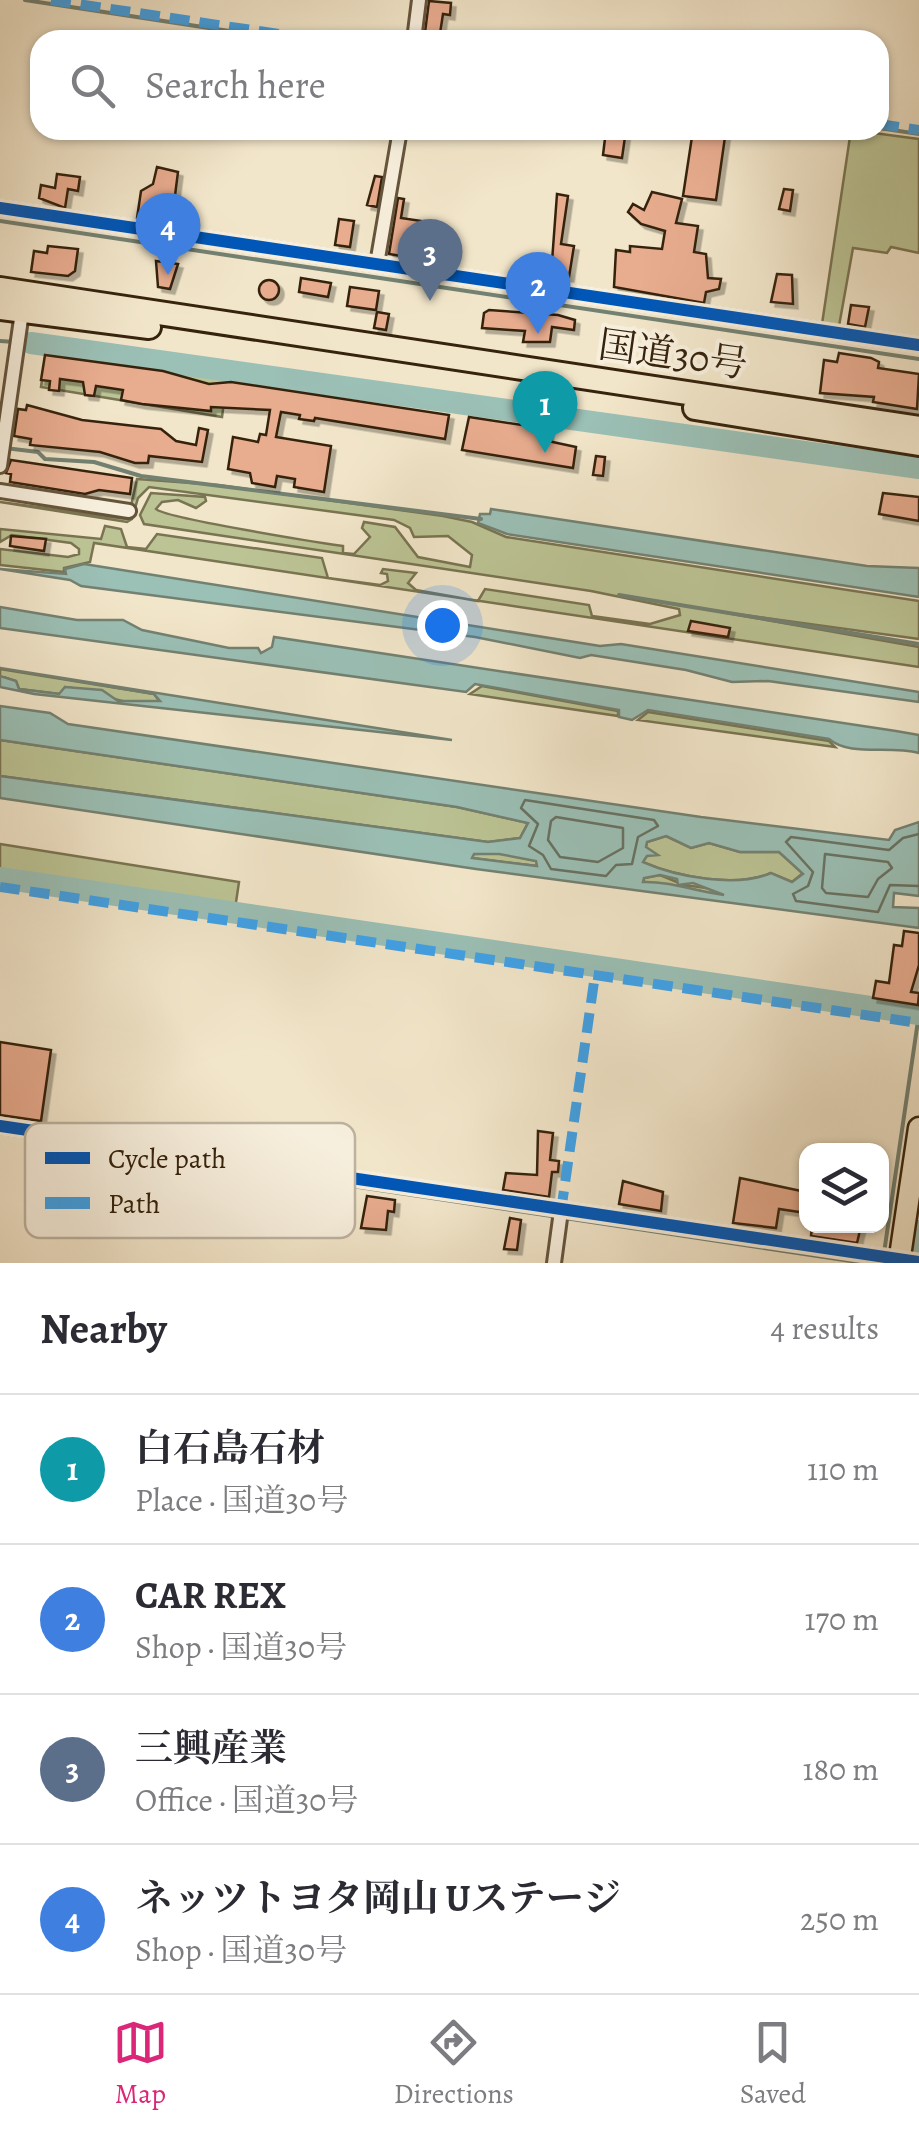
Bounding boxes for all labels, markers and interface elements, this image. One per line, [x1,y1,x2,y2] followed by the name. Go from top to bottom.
[30,30,889,140] search box
[65,58,120,113] icon: search
[145,59,326,111] text: Search here
[136,192,200,275] pin: 4
[398,218,462,301] pin: 3
[506,252,570,334] pin: 2
[595,318,751,390] street label: 国道30号
[512,370,578,453] pin: 1
[417,600,468,651] your location
[25,1123,355,1238] legend
[108,1140,226,1178] text: Cycle path
[799,1143,889,1233] map controls
[799,1143,889,1233] button: layers
[108,1185,160,1223] text: Path
[40,1300,167,1357] text: Nearby
[770,1306,879,1350] text: 4 results
[135,1422,325,1474] text: 白石島石材
[67,1447,78,1491] text: 1
[807,1447,879,1491] text: 110 m
[135,1478,348,1522] text: Place · 国道30号
[135,1569,286,1621] text: CAR REX
[65,1597,80,1641] text: 2
[805,1597,879,1641] text: 170 m
[135,1625,347,1669] text: Shop · 国道30号
[135,1722,287,1774] text: 三興産業
[66,1747,79,1791] text: 3
[803,1747,879,1791] text: 180 m
[135,1778,358,1822] text: Office · 国道30号
[135,1872,621,1924] text: ネッツトヨタ岡山 Uステージ
[65,1897,80,1941] text: 4
[800,1897,879,1941] text: 250 m
[135,1928,347,1972] text: Shop · 国道30号
[113,2015,168,2113] tab: Map
[394,2015,514,2113] tab: Directions
[740,2015,806,2113] tab: Saved

